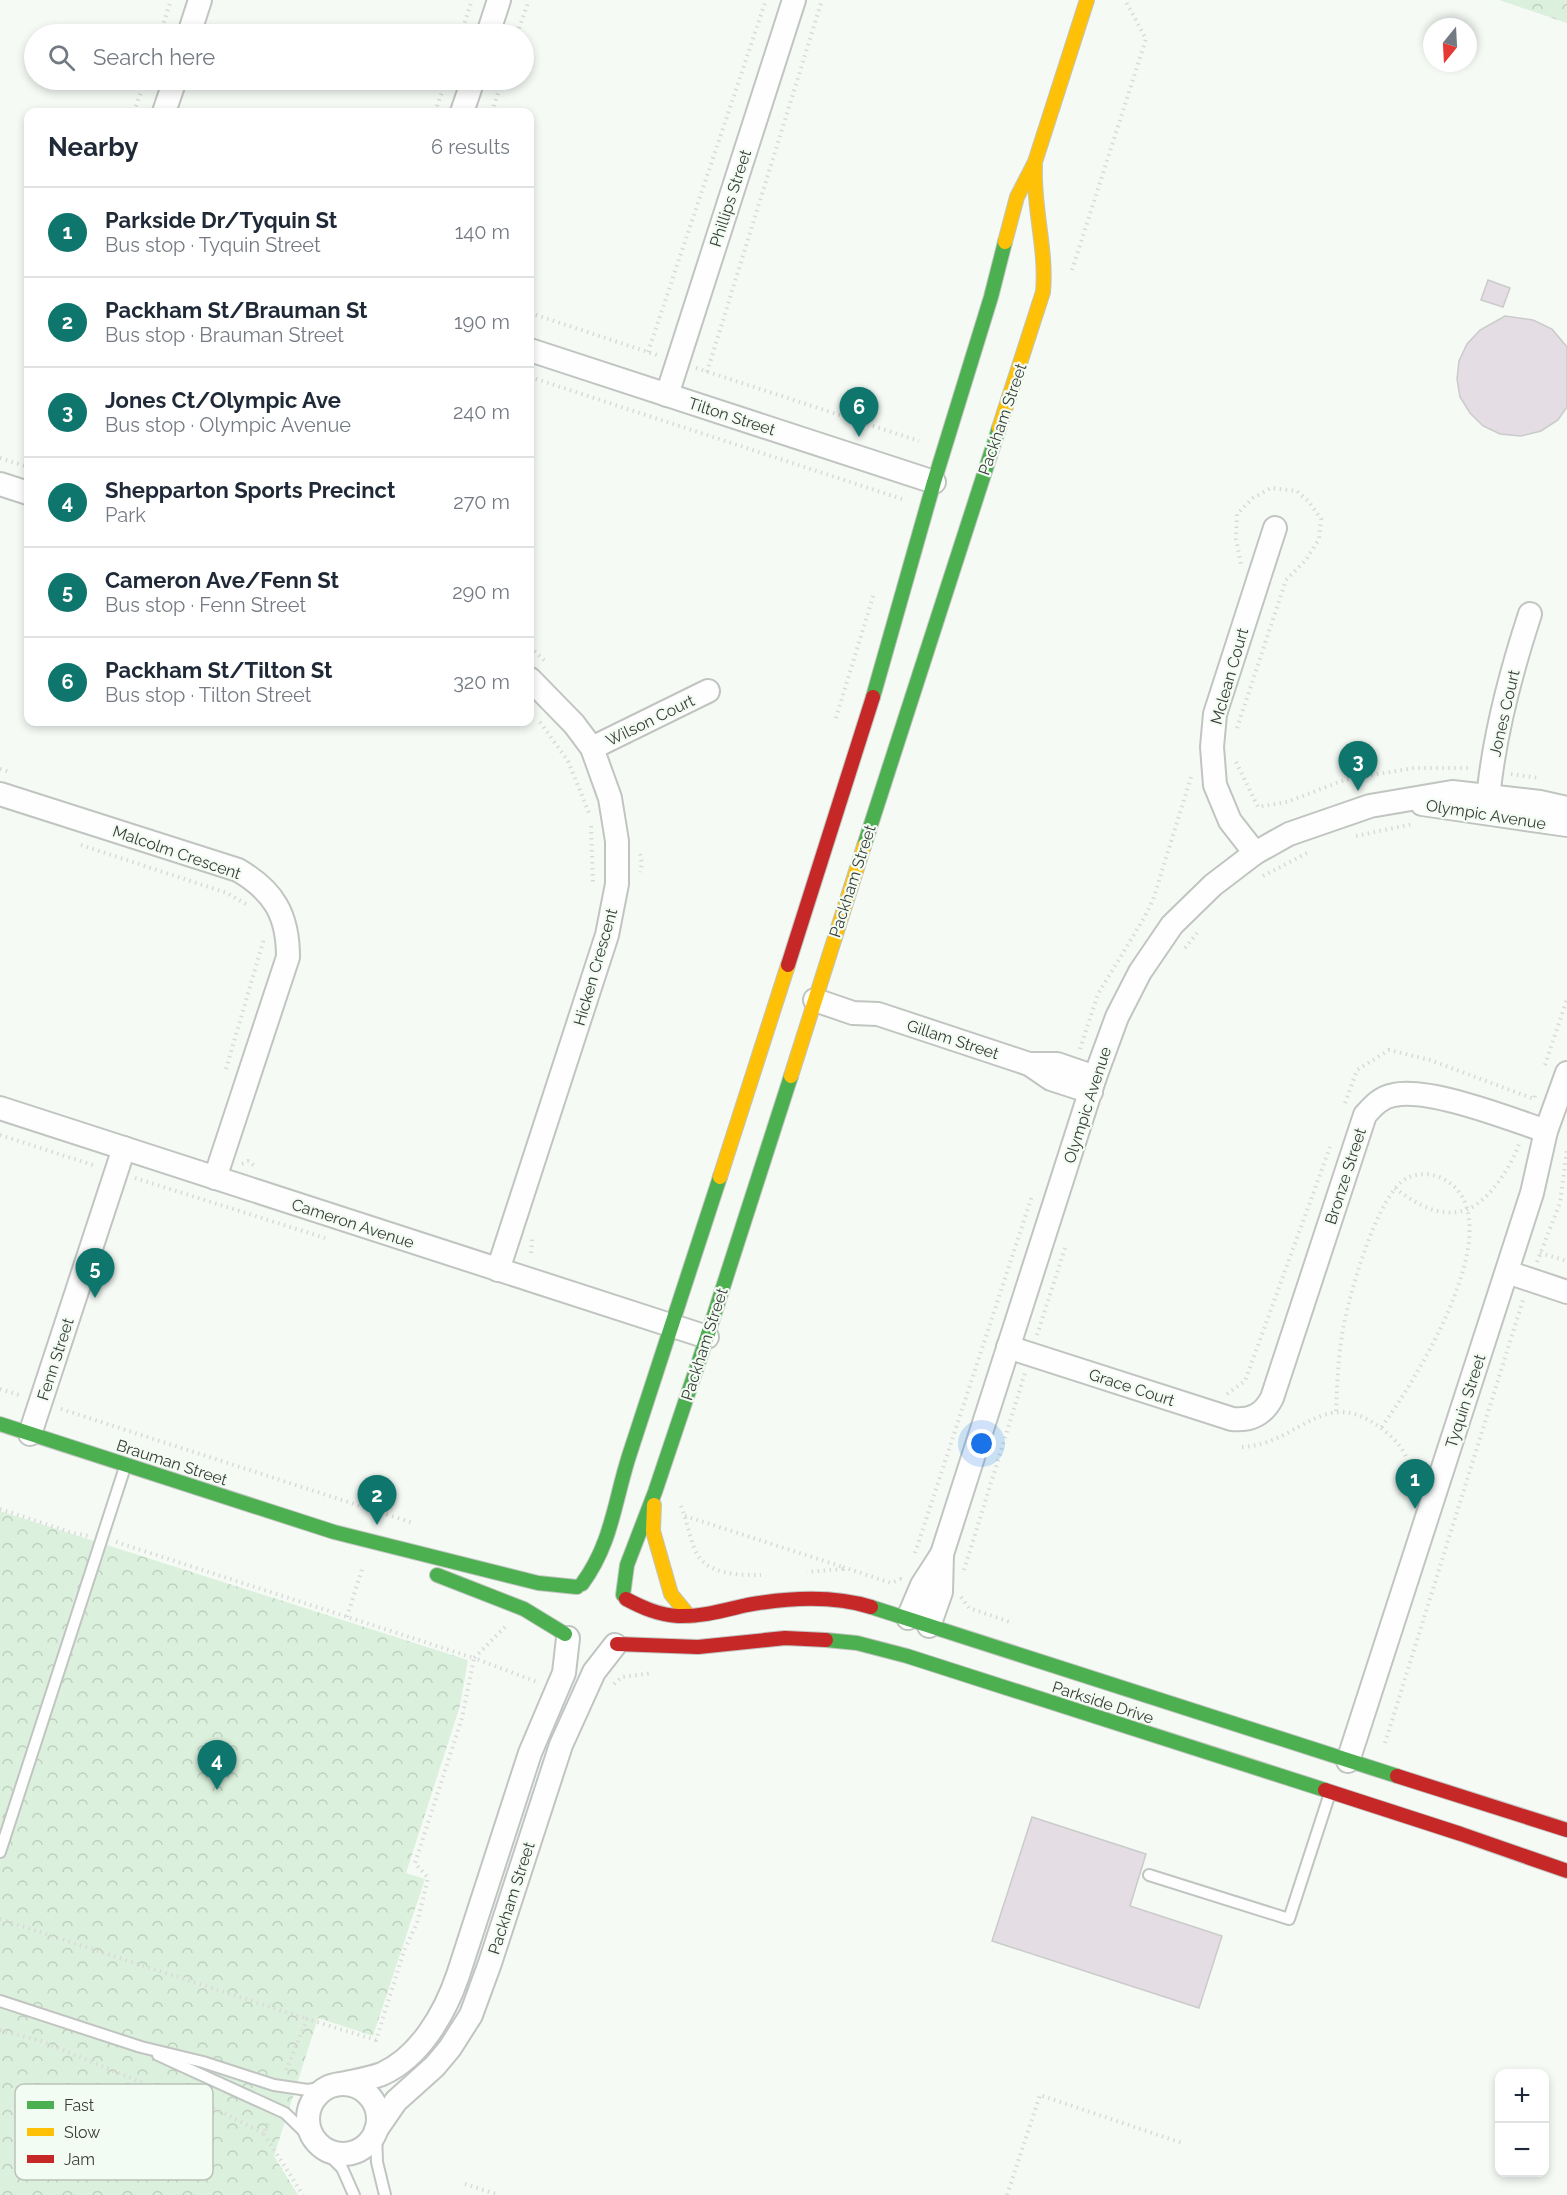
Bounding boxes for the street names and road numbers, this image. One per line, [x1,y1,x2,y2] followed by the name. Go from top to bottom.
[706,147,755,249] street label: Phillips Street
[974,360,1031,478] street label: Packham Street
[686,394,778,440] street label: Tilton Street
[1207,625,1253,727] street label: Mclean Court
[1485,667,1524,758] street label: Jones Court
[603,691,698,750] street label: Wilson Court
[1425,796,1547,833] street label: Olympic Avenue
[110,822,244,884] street label: Malcolm Crescent
[825,822,880,940] street label: Packham Street
[570,906,621,1028] street label: Hicken Crescent
[904,1016,1002,1063] street label: Gillam Street
[1060,1045,1115,1166] street label: Olympic Avenue
[1321,1125,1370,1227] street label: Bronze Street
[289,1195,417,1252] street label: Cameron Avenue
[677,1285,732,1403] street label: Packham Street
[33,1315,78,1403] street label: Fenn Street
[1441,1351,1490,1450] street label: Tyquin Street
[1087,1365,1178,1410] street label: Grace Court
[114,1436,230,1490] street label: Brauman Street
[1050,1677,1156,1728] street label: Parkside Drive
[484,1839,539,1957] street label: Packham Street

